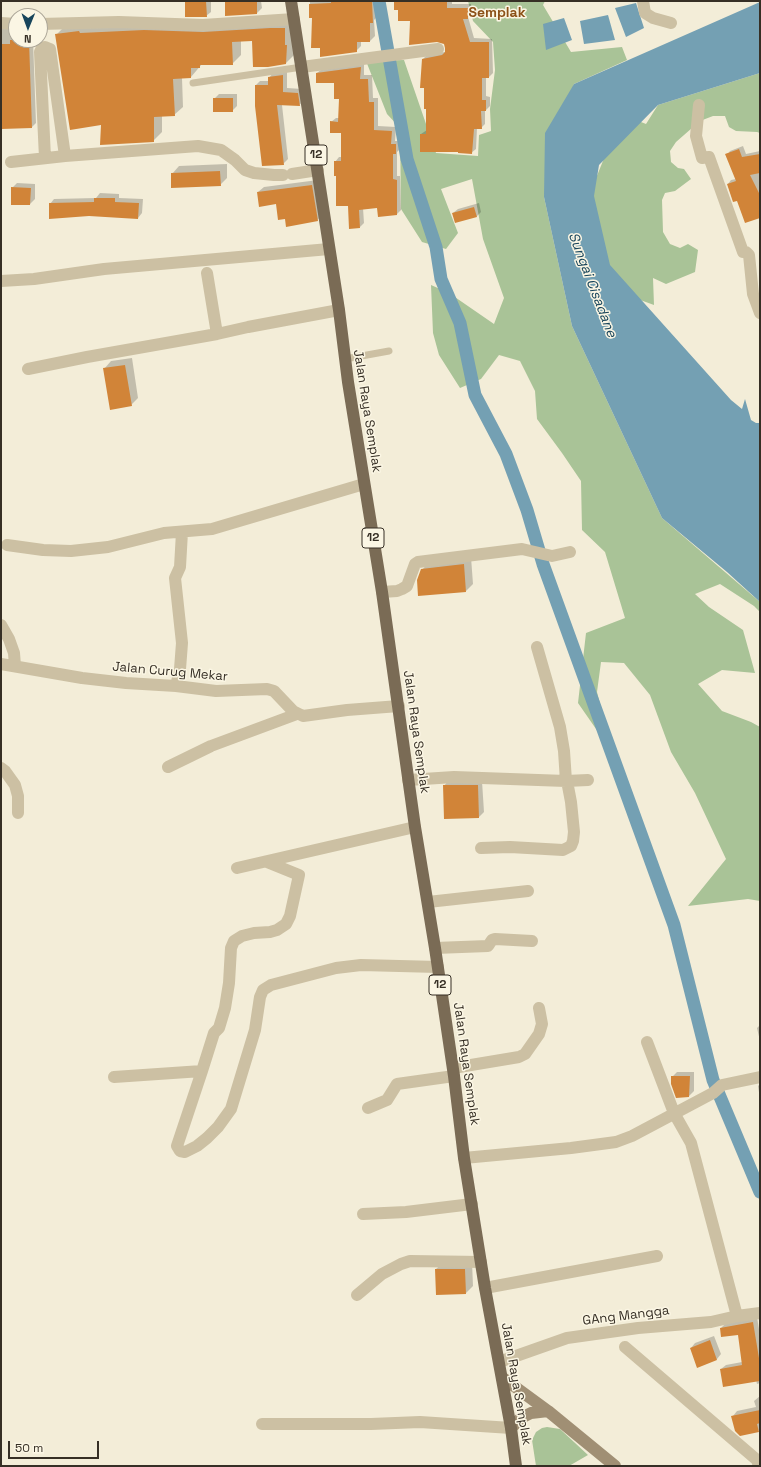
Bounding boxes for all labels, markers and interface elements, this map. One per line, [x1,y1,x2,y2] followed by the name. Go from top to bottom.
[468,5,526,21] district label: Semplak
[8,8,48,48] north arrow
[24,32,32,46] text: N
[305,145,327,165] road number: 12
[564,230,620,340] water label: Sungai Cisadane
[350,349,384,473] street label: Jalan Raya Semplak
[362,528,384,548] road number: 12
[112,659,228,685] street label: Jalan Curug Mekar
[400,670,432,794] street label: Jalan Raya Semplak
[429,975,451,995] road number: 12
[450,1002,482,1126] street label: Jalan Raya Semplak
[582,1303,670,1329] street label: GAng Mangga
[498,1322,534,1446] street label: Jalan Raya Semplak
[10,1433,101,1459] scale bar
[15,1440,43,1456] text: 50 m

